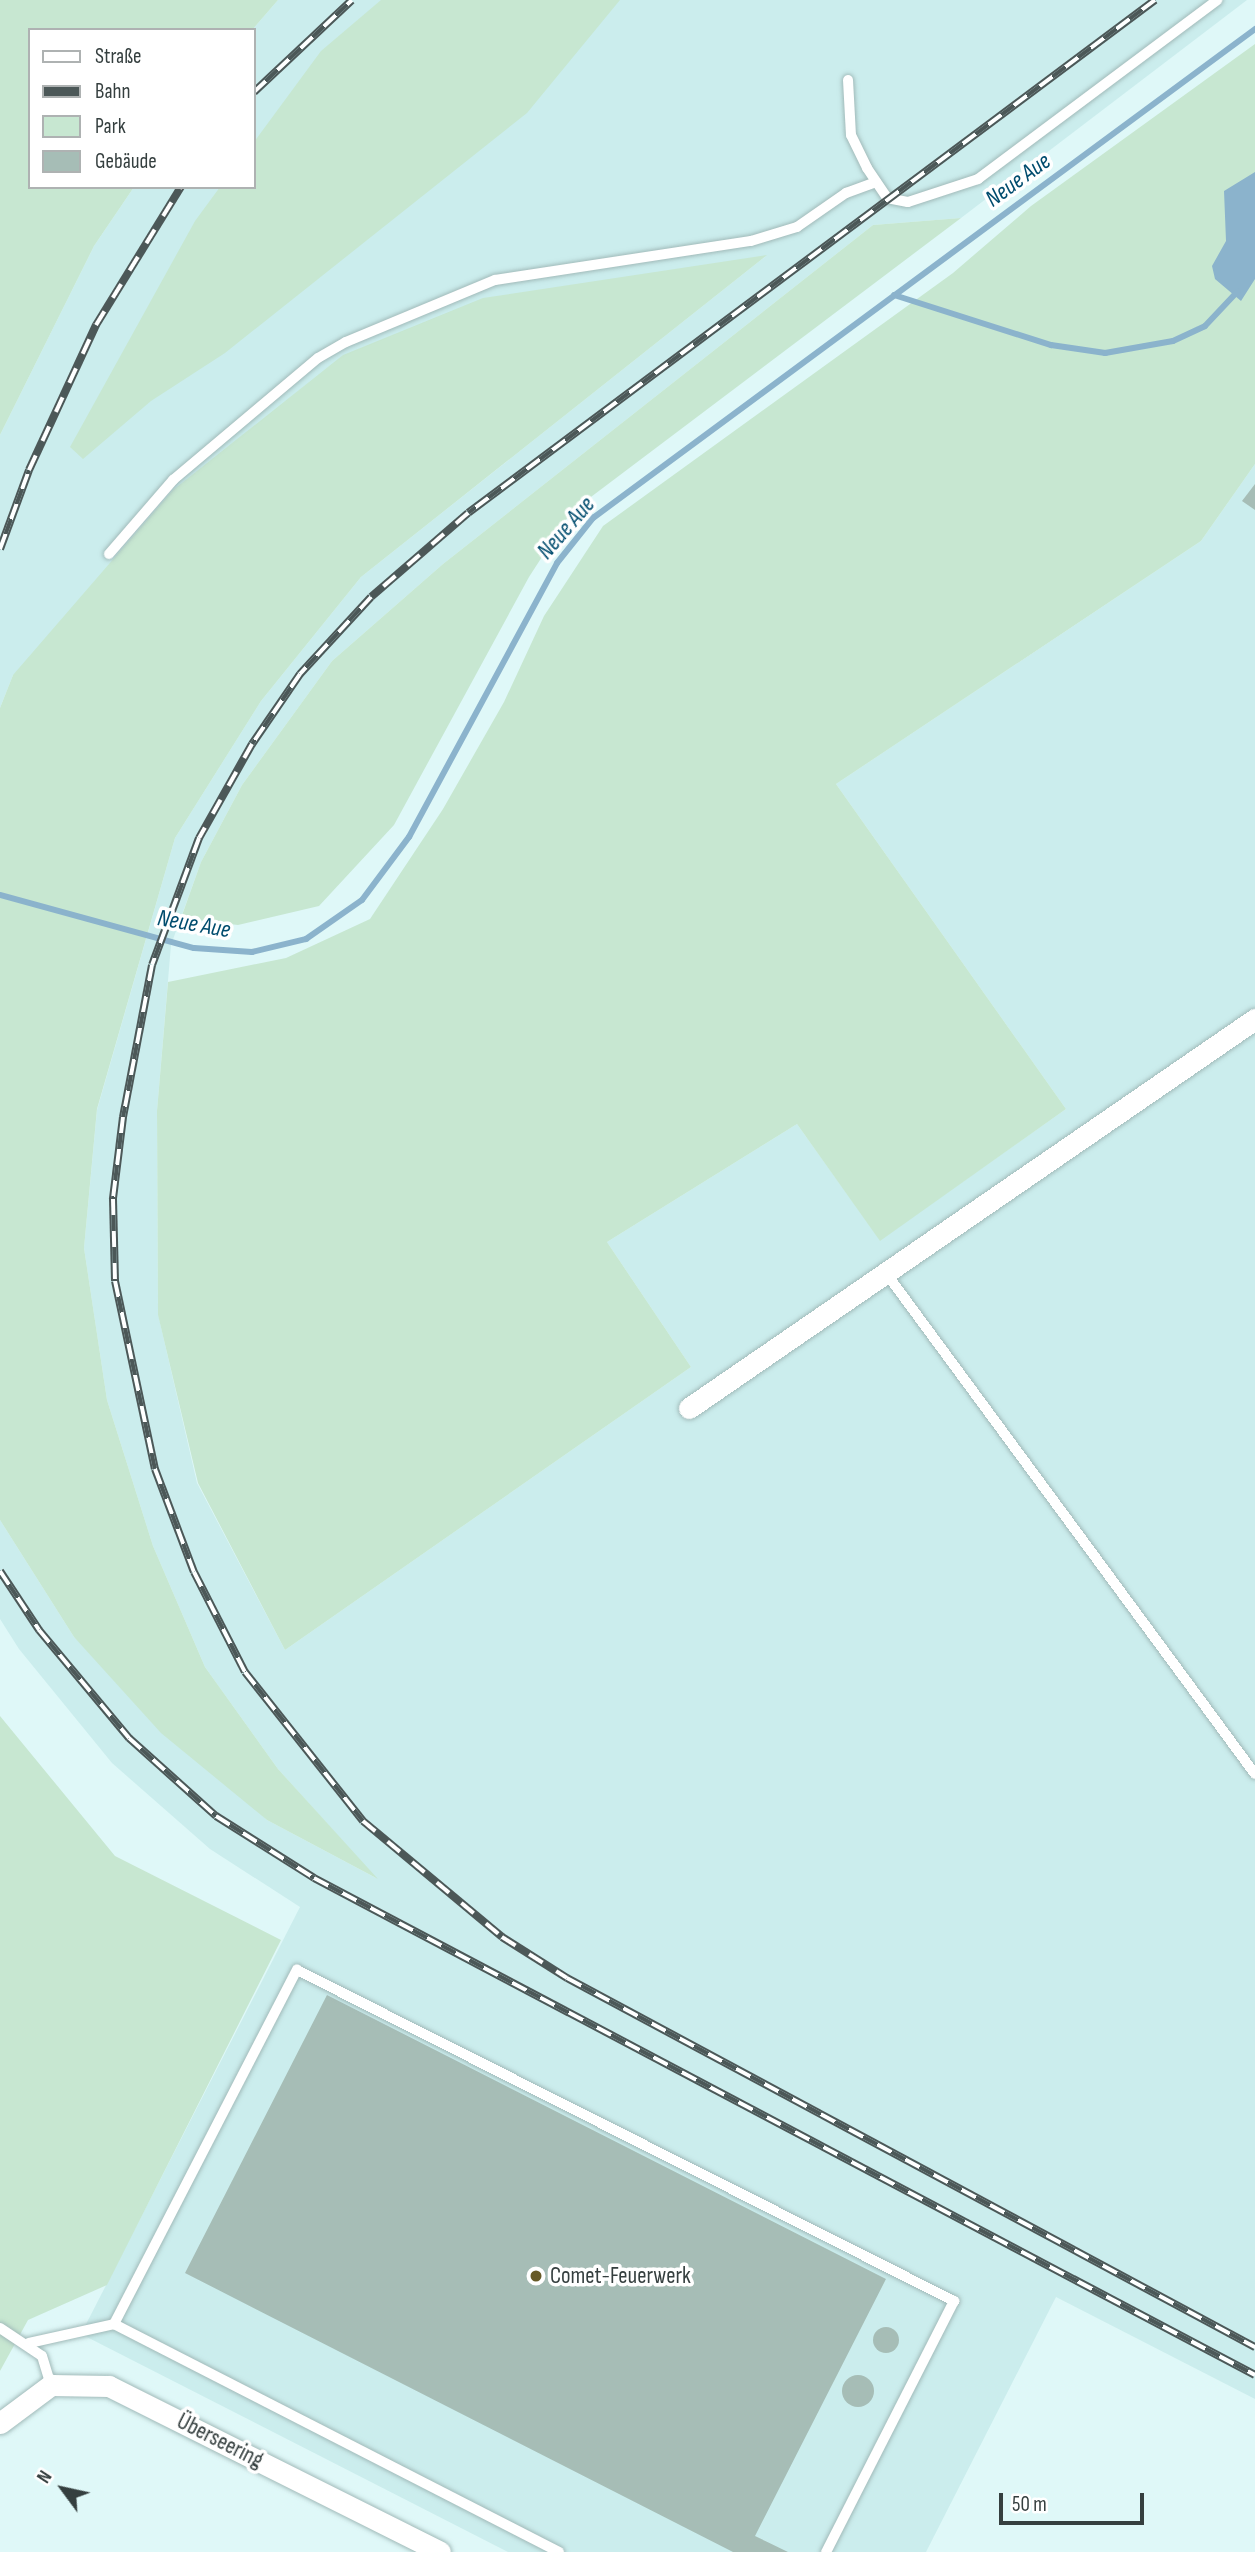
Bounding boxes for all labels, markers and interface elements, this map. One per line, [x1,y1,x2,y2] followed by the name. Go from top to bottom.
[28,28,256,189] legend
[95,44,141,69] text: Straße
[95,79,130,104] text: Bahn
[95,114,126,139] text: Park
[980,147,1056,213] water label: Neue Aue
[95,149,157,174] text: Gebäude
[531,491,601,565] water label: Neue Aue
[155,903,233,945] water label: Neue Aue
[550,2262,691,2290] place label: Comet-Feuerwerk
[528,2268,544,2284] marker: Comet-Feuerwerk
[172,2408,268,2474] street label: Überseering
[28,2454,98,2524] north arrow
[33,2467,57,2488] text: N
[1003,2478,1148,2522] scale bar
[1012,2492,1047,2517] text: 50 m

